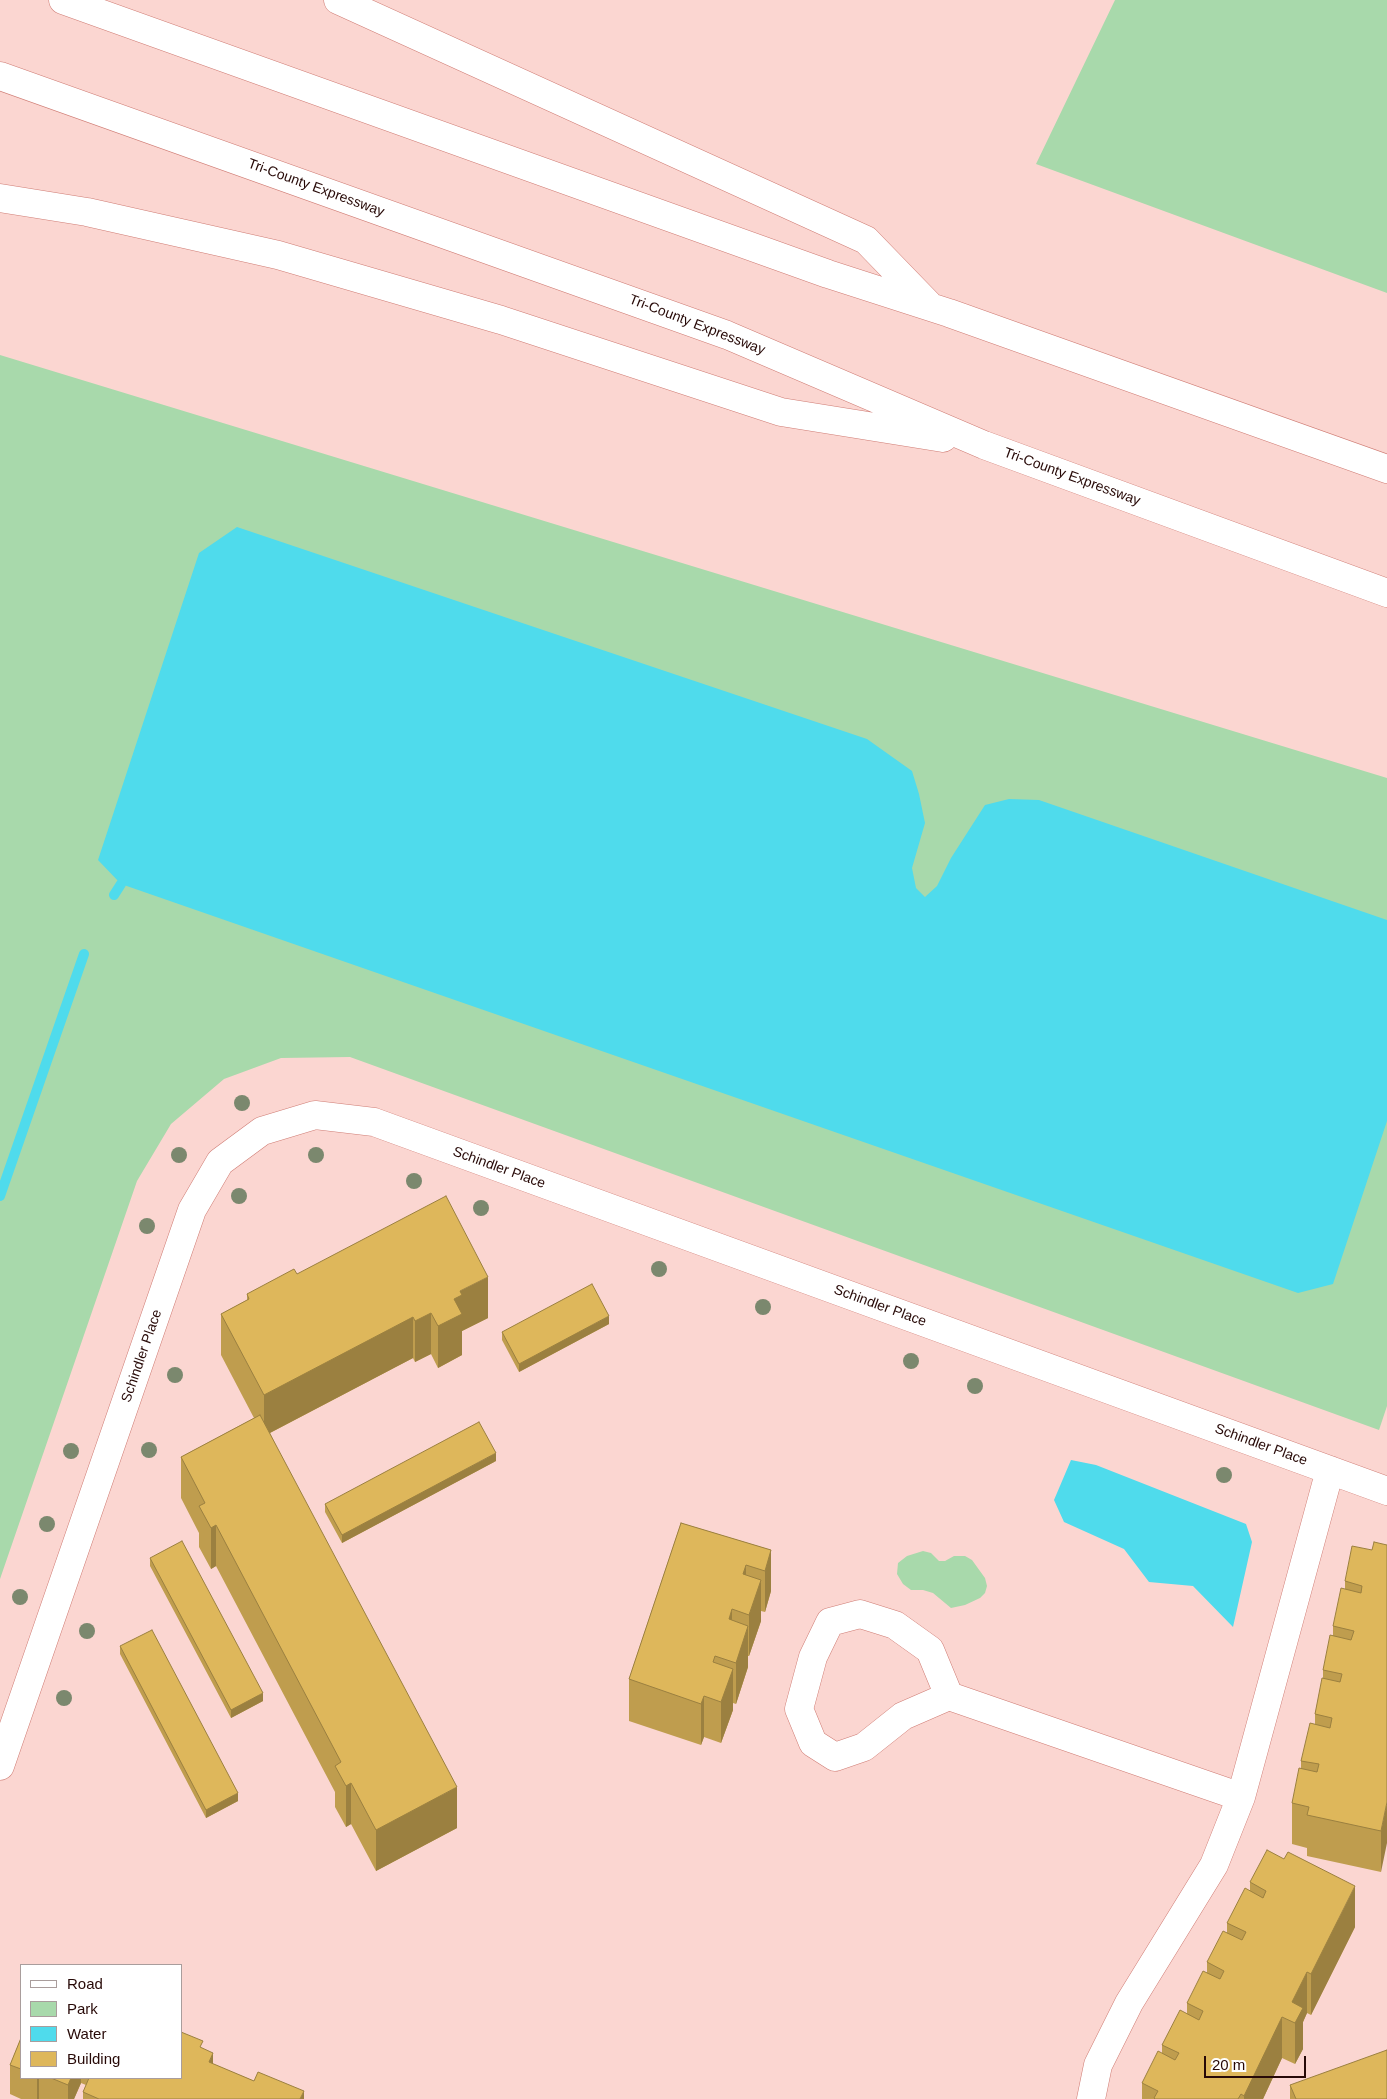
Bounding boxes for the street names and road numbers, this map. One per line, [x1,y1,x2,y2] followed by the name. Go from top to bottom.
[245,155,387,221] street label: Tri-County Expressway
[627,291,767,359] street label: Tri-County Expressway
[1001,444,1143,510] street label: Tri-County Expressway
[450,1143,548,1193] street label: Schindler Place
[831,1281,929,1331] street label: Schindler Place
[118,1307,166,1405] street label: Schindler Place
[1212,1420,1310,1470] street label: Schindler Place

